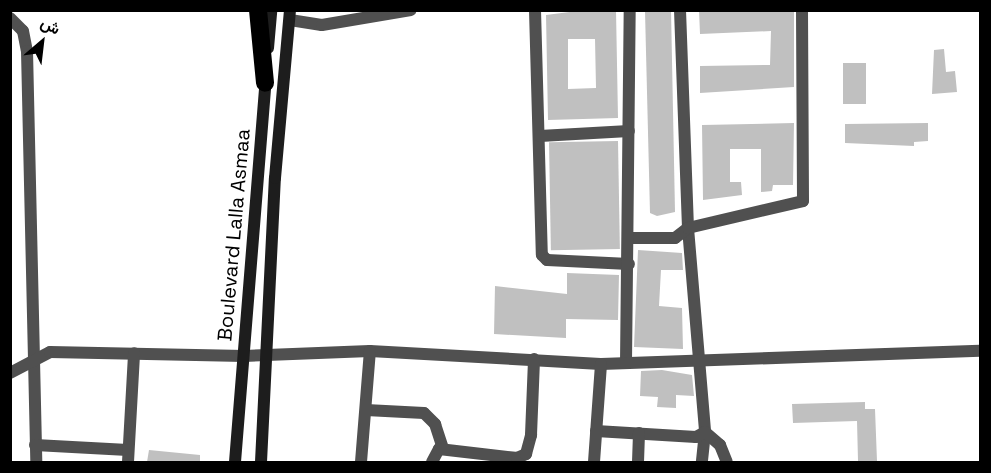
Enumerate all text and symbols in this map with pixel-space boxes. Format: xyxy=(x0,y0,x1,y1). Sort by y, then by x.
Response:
north arrow xyxy=(12,12,72,72)
text: ش xyxy=(37,12,64,39)
street label: Boulevard Lalla Asmaa xyxy=(213,128,255,342)

